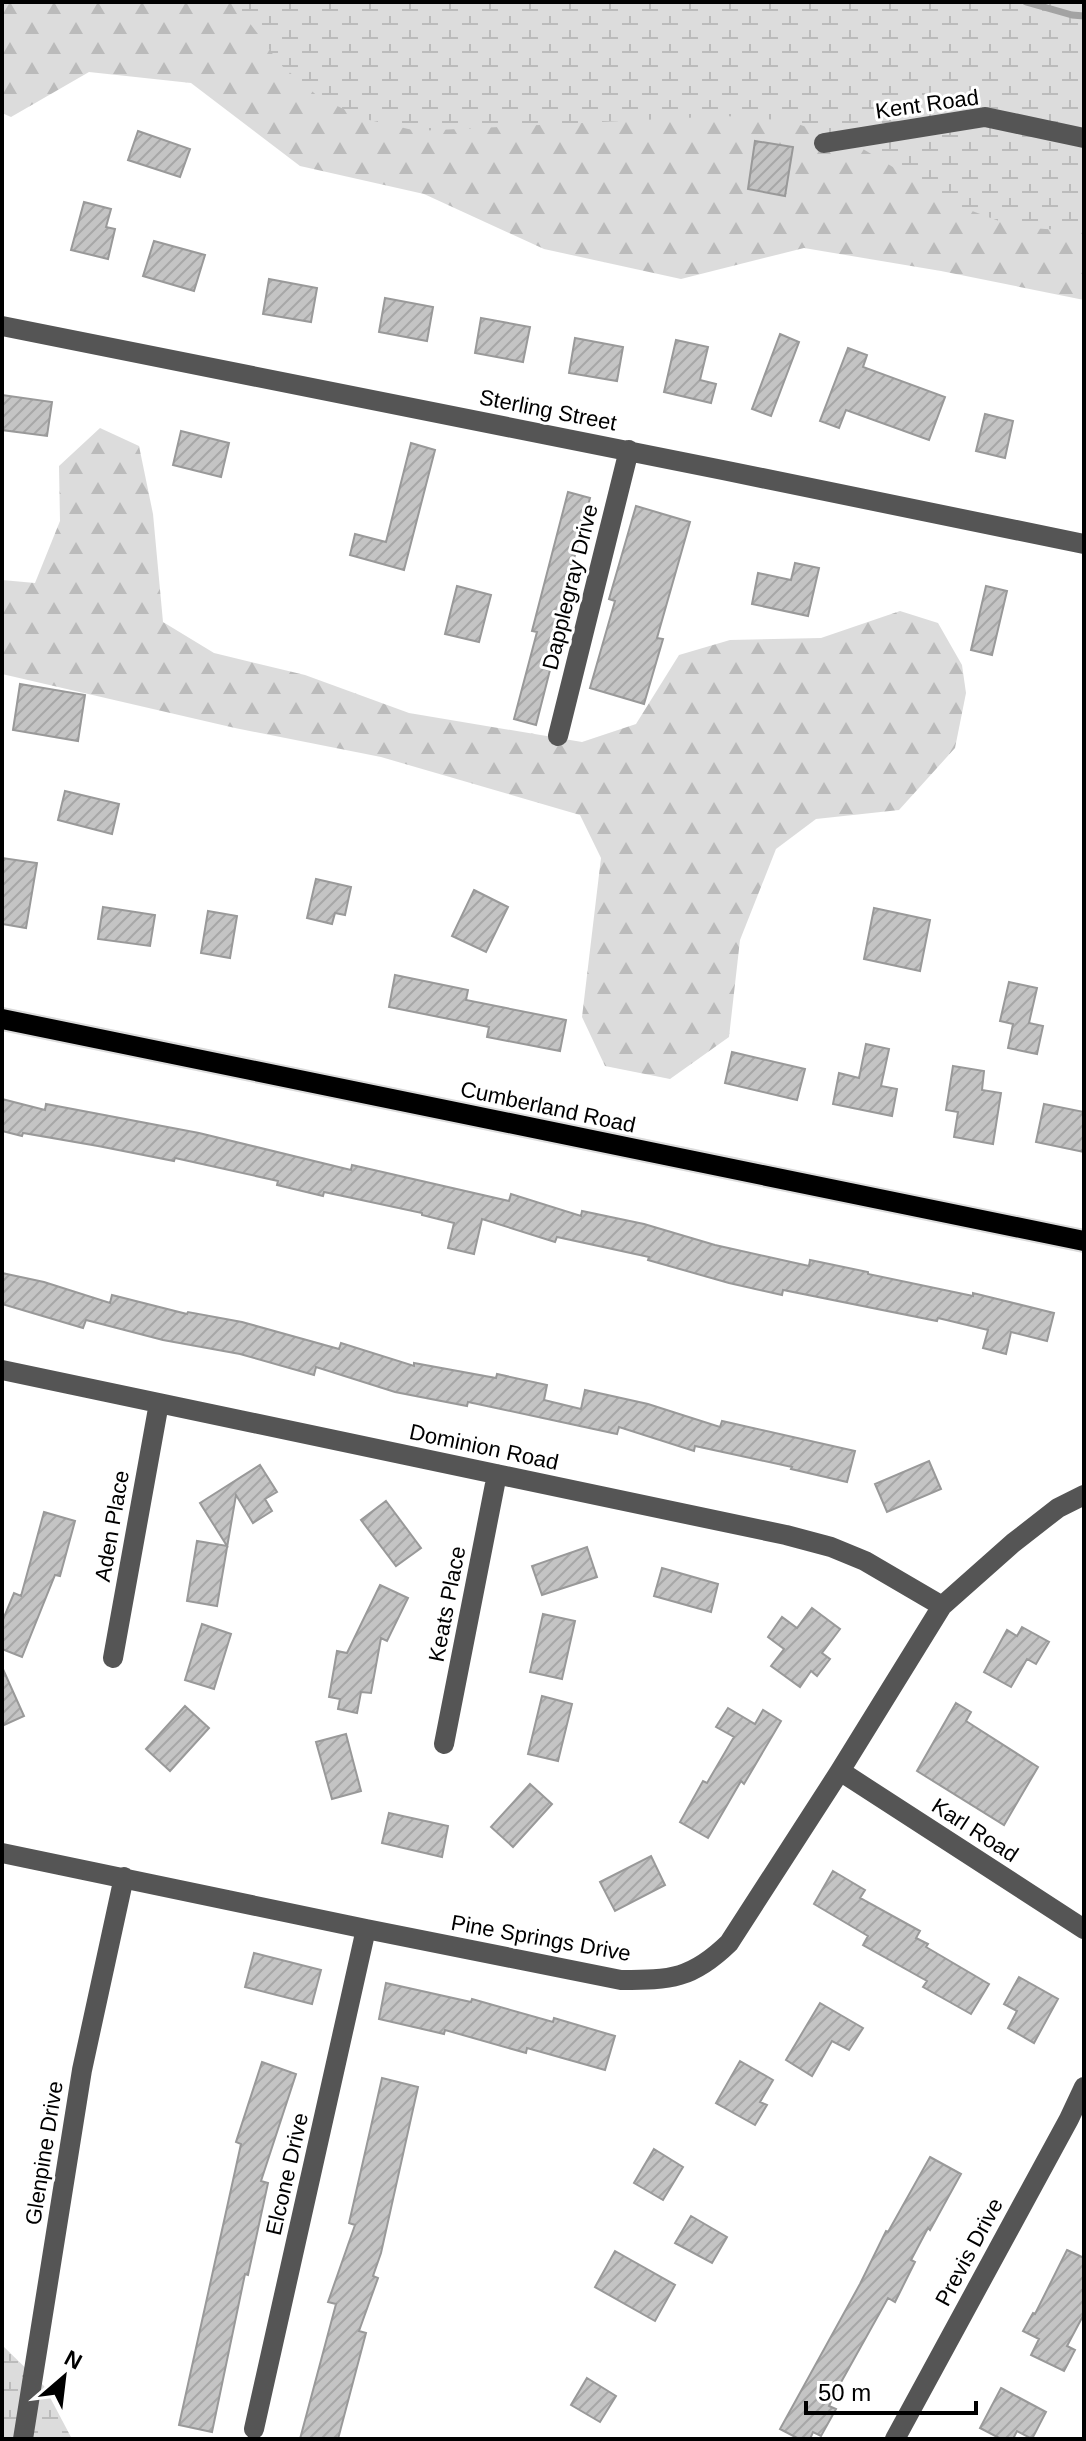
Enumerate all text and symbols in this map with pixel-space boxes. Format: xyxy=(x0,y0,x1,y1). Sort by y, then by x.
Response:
street label: Kent Road xyxy=(874,84,980,124)
street label: Sterling Street xyxy=(477,384,619,436)
street label: Dapplegray Drive xyxy=(537,502,603,672)
street label: Cumberland Road xyxy=(458,1076,638,1138)
street label: Dominion Road xyxy=(407,1419,561,1475)
street label: Aden Place xyxy=(90,1468,134,1584)
street label: Keats Place xyxy=(424,1544,470,1664)
street label: Karl Road xyxy=(927,1793,1023,1867)
street label: Pine Springs Drive xyxy=(449,1910,633,1966)
street label: Glenpine Drive xyxy=(20,2079,68,2227)
street label: Elcone Drive xyxy=(261,2110,313,2238)
street label: Previs Drive xyxy=(930,2194,1008,2310)
north arrow xyxy=(24,2337,104,2417)
text: N xyxy=(60,2345,86,2375)
scale bar xyxy=(806,2365,976,2415)
text: 50 m xyxy=(818,2379,871,2406)

